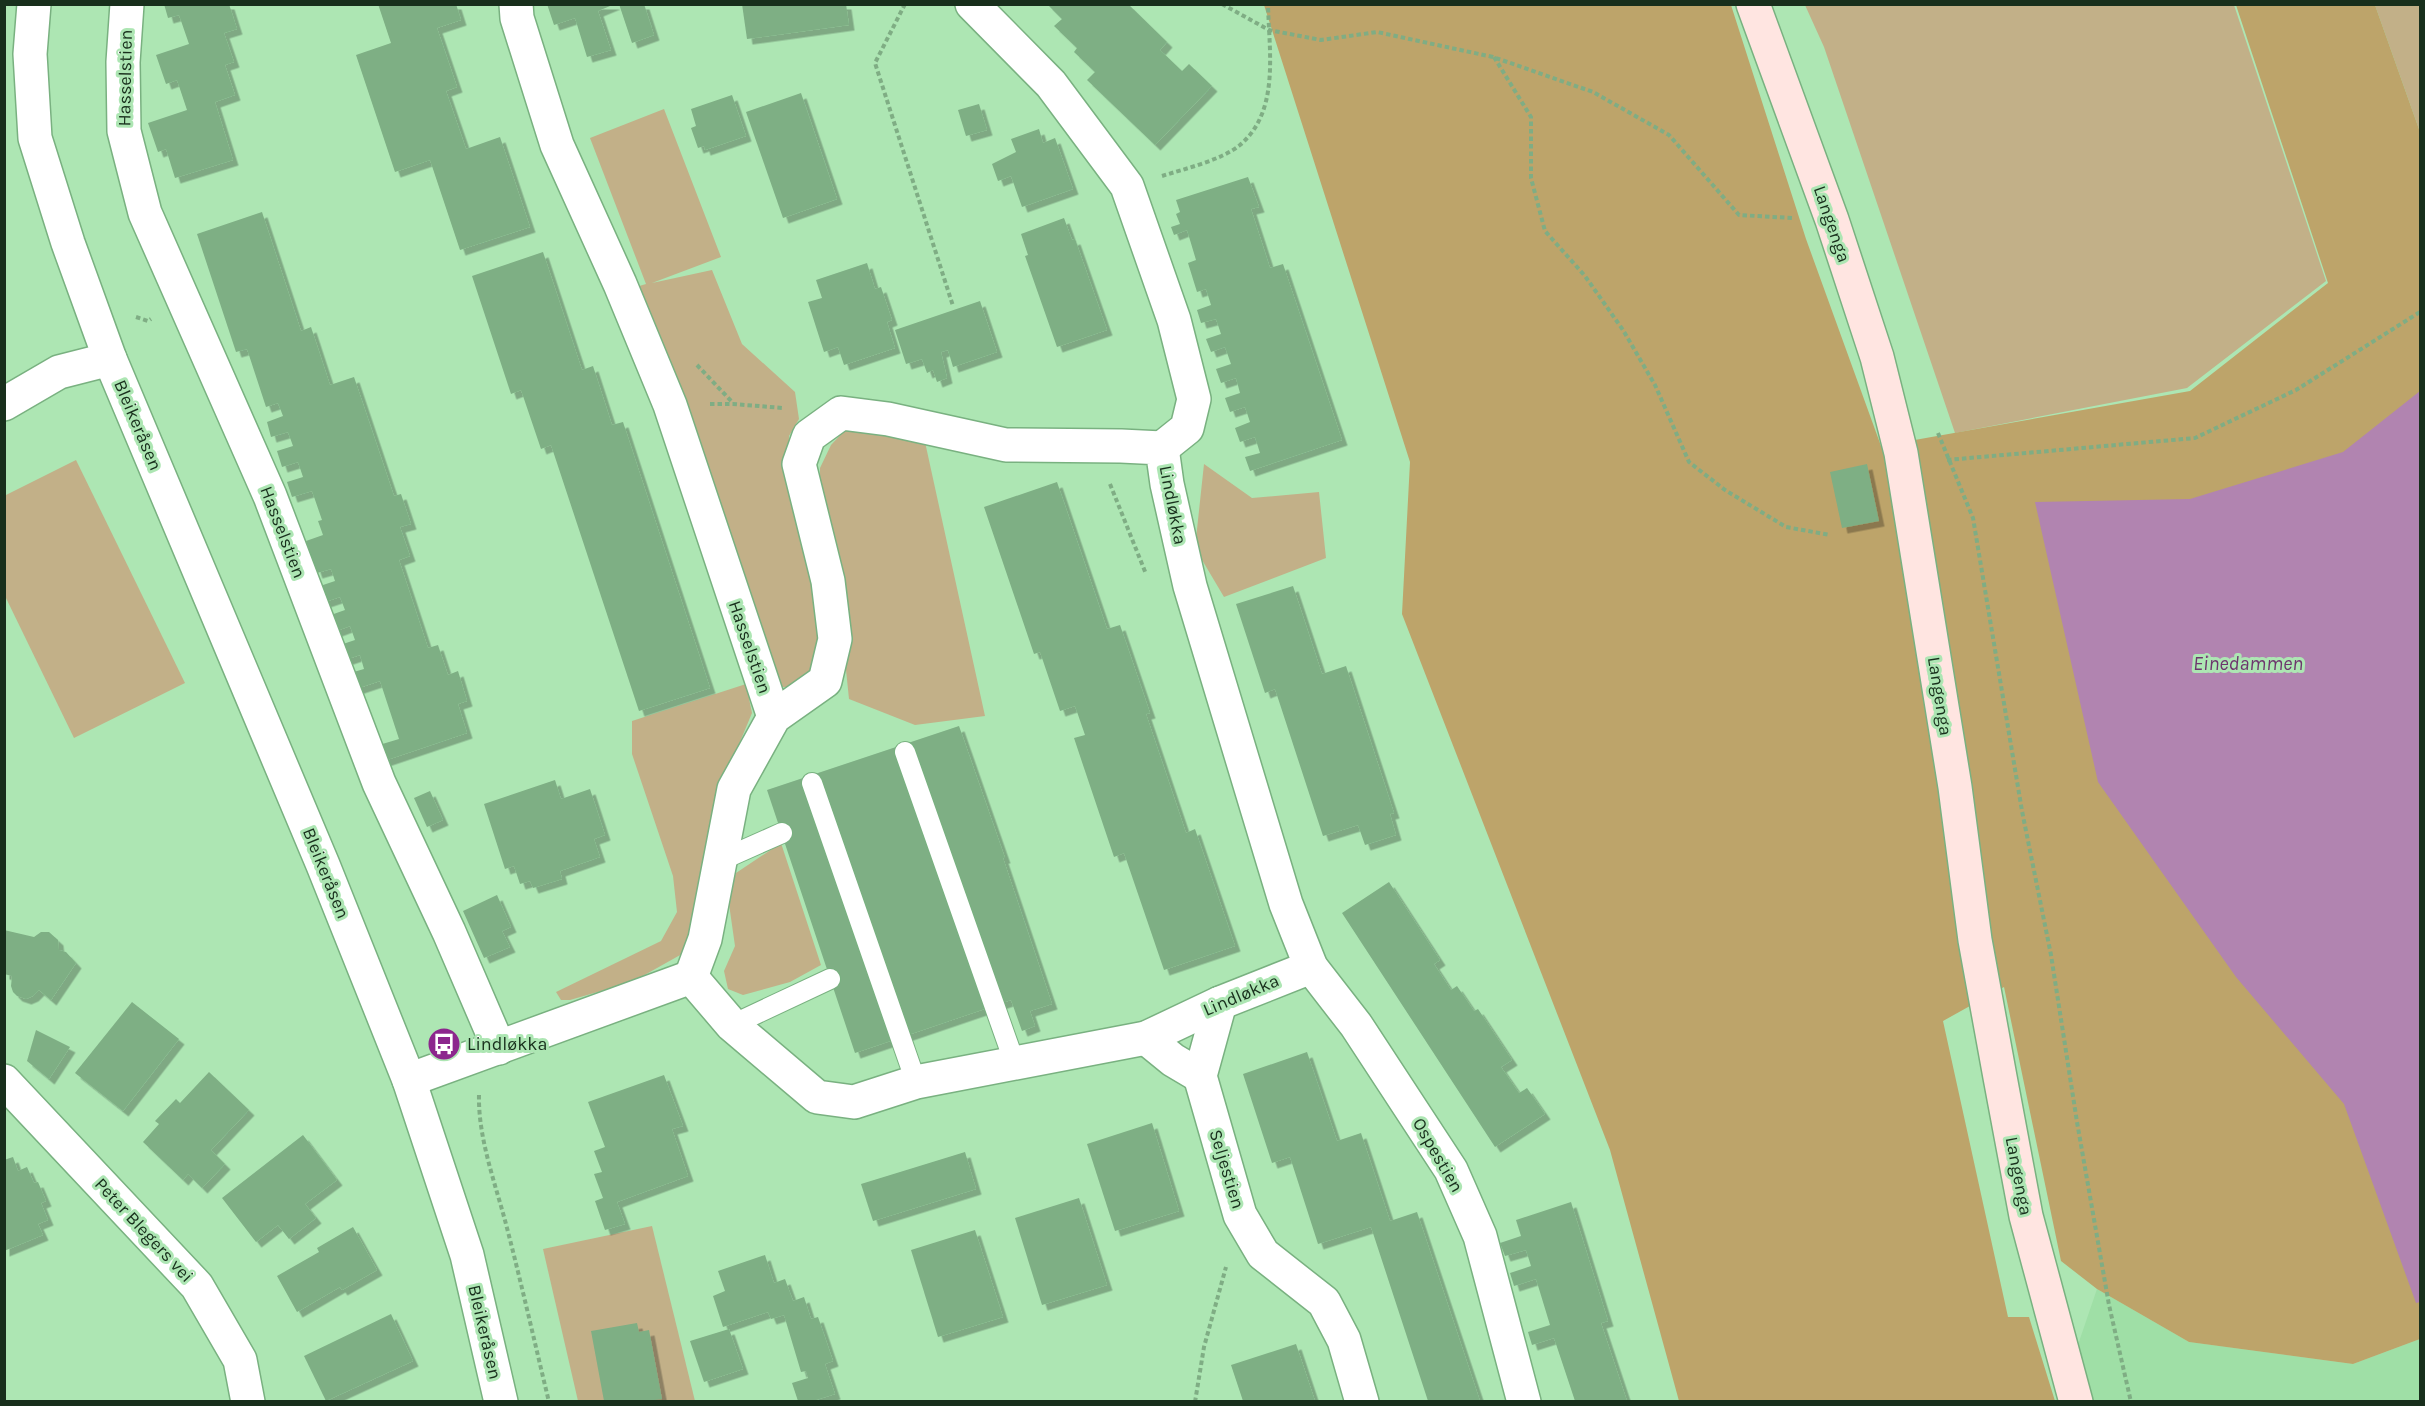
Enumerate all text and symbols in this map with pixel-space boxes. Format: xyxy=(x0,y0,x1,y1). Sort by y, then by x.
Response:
street label: Hasselstien xyxy=(113,29,137,127)
street label: Langenga xyxy=(1809,183,1855,265)
street label: Bleikeråsen xyxy=(109,376,167,474)
street label: Lindløkka xyxy=(1155,463,1191,547)
street label: Hasselstien xyxy=(255,483,311,581)
street label: Hasselstien xyxy=(724,598,776,696)
water label: Einedammen xyxy=(2193,652,2303,675)
street label: Langenga xyxy=(1923,655,1957,737)
street label: Bleikeråsen xyxy=(298,824,354,922)
street label: Lindløkka xyxy=(1200,969,1282,1021)
bus stop icon: Lindløkka xyxy=(426,1026,462,1062)
place label: Lindløkka xyxy=(467,1033,547,1055)
street label: Ospestien xyxy=(1408,1114,1468,1196)
street label: Seljestien xyxy=(1205,1127,1249,1211)
street label: Langenga xyxy=(2001,1135,2037,1217)
street label: Peter Blegers vei xyxy=(90,1173,198,1287)
street label: Bleikeråsen xyxy=(463,1283,507,1381)

